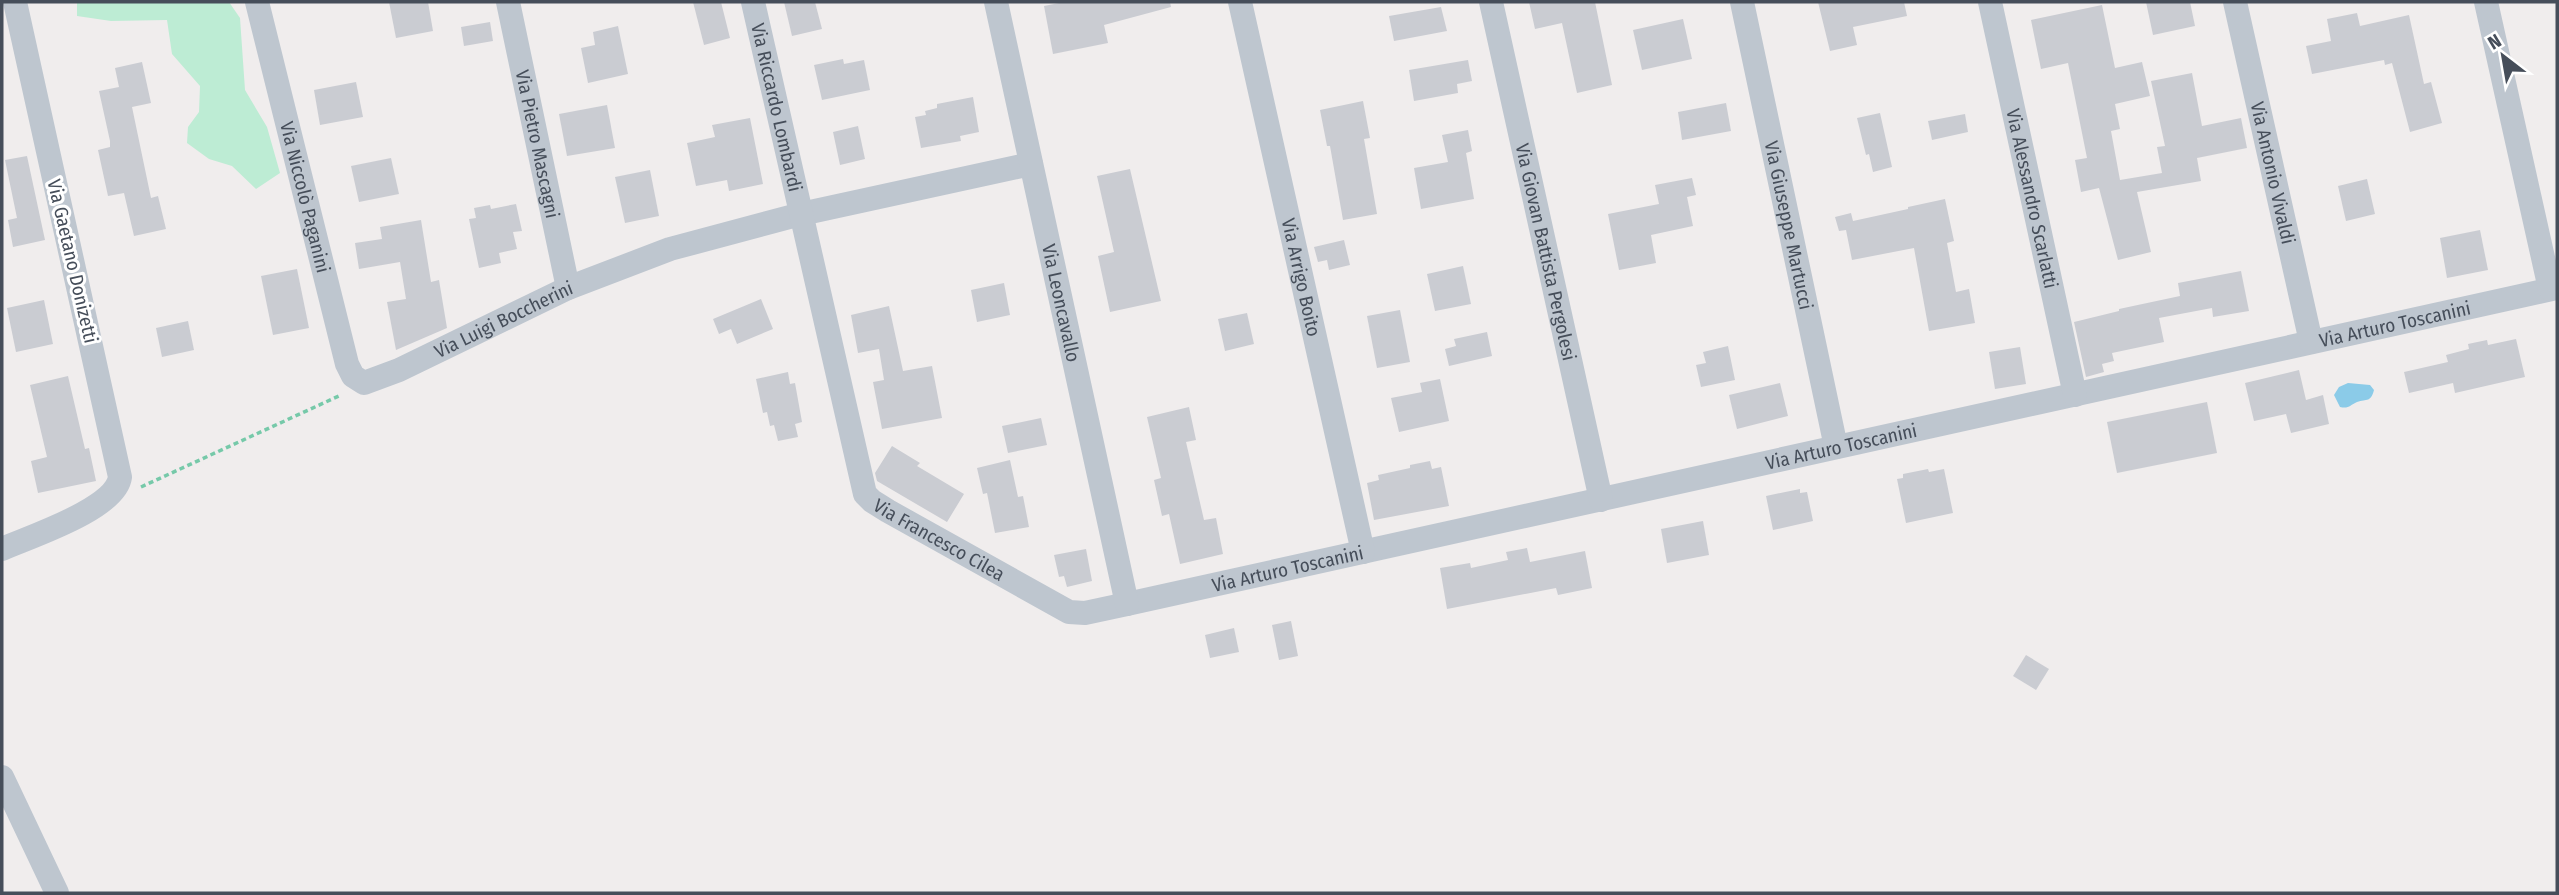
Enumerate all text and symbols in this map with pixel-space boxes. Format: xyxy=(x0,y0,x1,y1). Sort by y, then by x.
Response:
street label: Via Riccardo Lombardi xyxy=(746,21,807,194)
north arrow xyxy=(2468,21,2538,91)
text: N xyxy=(2484,29,2505,55)
street label: Via Pietro Mascagni xyxy=(511,68,564,220)
street label: Via Antonio Vivaldi xyxy=(2246,100,2300,246)
street label: Via Alessandro Scarlatti xyxy=(2001,107,2063,291)
street label: Via Niccolò Paganini xyxy=(275,119,335,275)
street label: Via Giuseppe Martucci xyxy=(1760,139,1818,312)
street label: Via Giovan Battista Pergolesi xyxy=(1511,141,1581,363)
street label: Via Gaetano Donizetti xyxy=(42,177,103,345)
street label: Via Arrigo Boito xyxy=(1277,216,1325,339)
street label: Via Leoncavallo xyxy=(1037,242,1085,364)
street label: Via Luigi Boccherini xyxy=(431,276,576,363)
street label: Via Arturo Toscanini xyxy=(2317,296,2473,352)
street label: Via Arturo Toscanini xyxy=(1763,419,1919,475)
street label: Via Francesco Cilea xyxy=(869,494,1009,586)
street label: Via Arturo Toscanini xyxy=(1210,541,1365,597)

